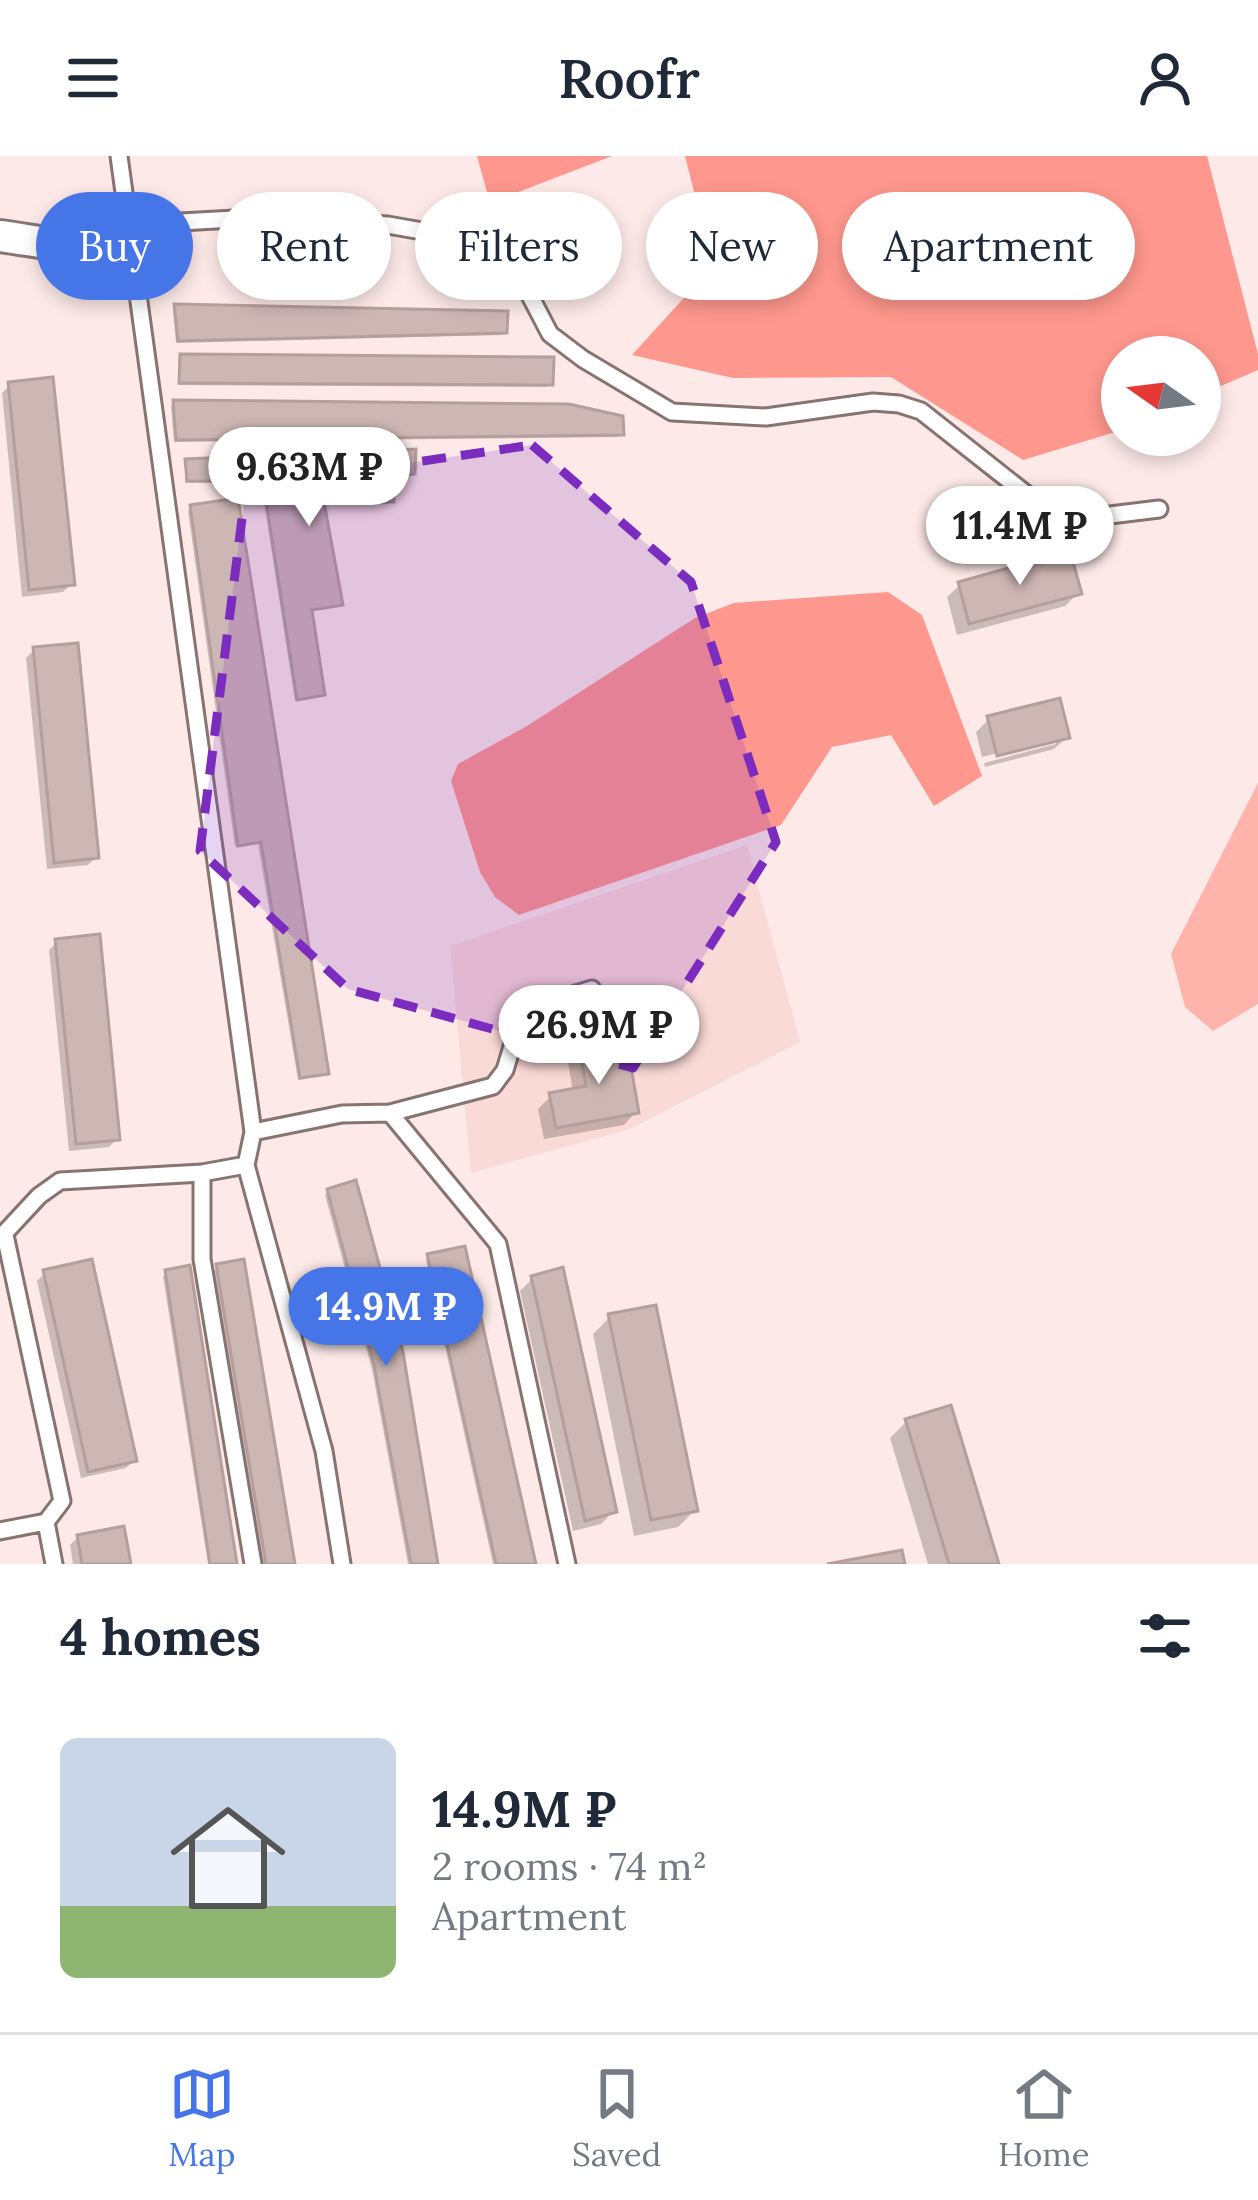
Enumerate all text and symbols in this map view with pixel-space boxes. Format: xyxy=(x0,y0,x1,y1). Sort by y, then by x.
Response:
text: Roofr xyxy=(558,44,700,113)
icon: menu xyxy=(60,45,126,111)
icon: person xyxy=(1132,45,1198,111)
chip: Buy xyxy=(36,192,193,300)
chip: Rent xyxy=(217,192,391,300)
chip: Filters xyxy=(415,192,622,300)
chip: New xyxy=(646,192,818,300)
chip: Apartment xyxy=(842,192,1135,300)
north arrow xyxy=(1101,336,1221,456)
map controls xyxy=(1101,336,1221,456)
pin: 9.63M ₽ xyxy=(198,427,420,529)
text: 9.63M ₽ xyxy=(235,441,383,491)
pin: 11.4M ₽ xyxy=(909,486,1131,588)
text: 11.4M ₽ xyxy=(953,500,1087,550)
pin: 26.9M ₽ xyxy=(488,985,710,1087)
text: 26.9M ₽ xyxy=(525,999,673,1049)
pin: 14.9M ₽ xyxy=(275,1267,497,1369)
text: 14.9M ₽ xyxy=(315,1281,457,1331)
icon: filters xyxy=(1132,1603,1198,1669)
text: 4 homes xyxy=(60,1604,261,1669)
text: 14.9M ₽ xyxy=(432,1776,616,1841)
icon: home xyxy=(156,1786,300,1930)
text: 2 rooms · 74 m² xyxy=(432,1841,707,1891)
text: Apartment xyxy=(432,1891,627,1941)
tab: Map xyxy=(168,2061,235,2175)
tab: Saved xyxy=(572,2061,661,2175)
tab: Home xyxy=(998,2061,1090,2175)

